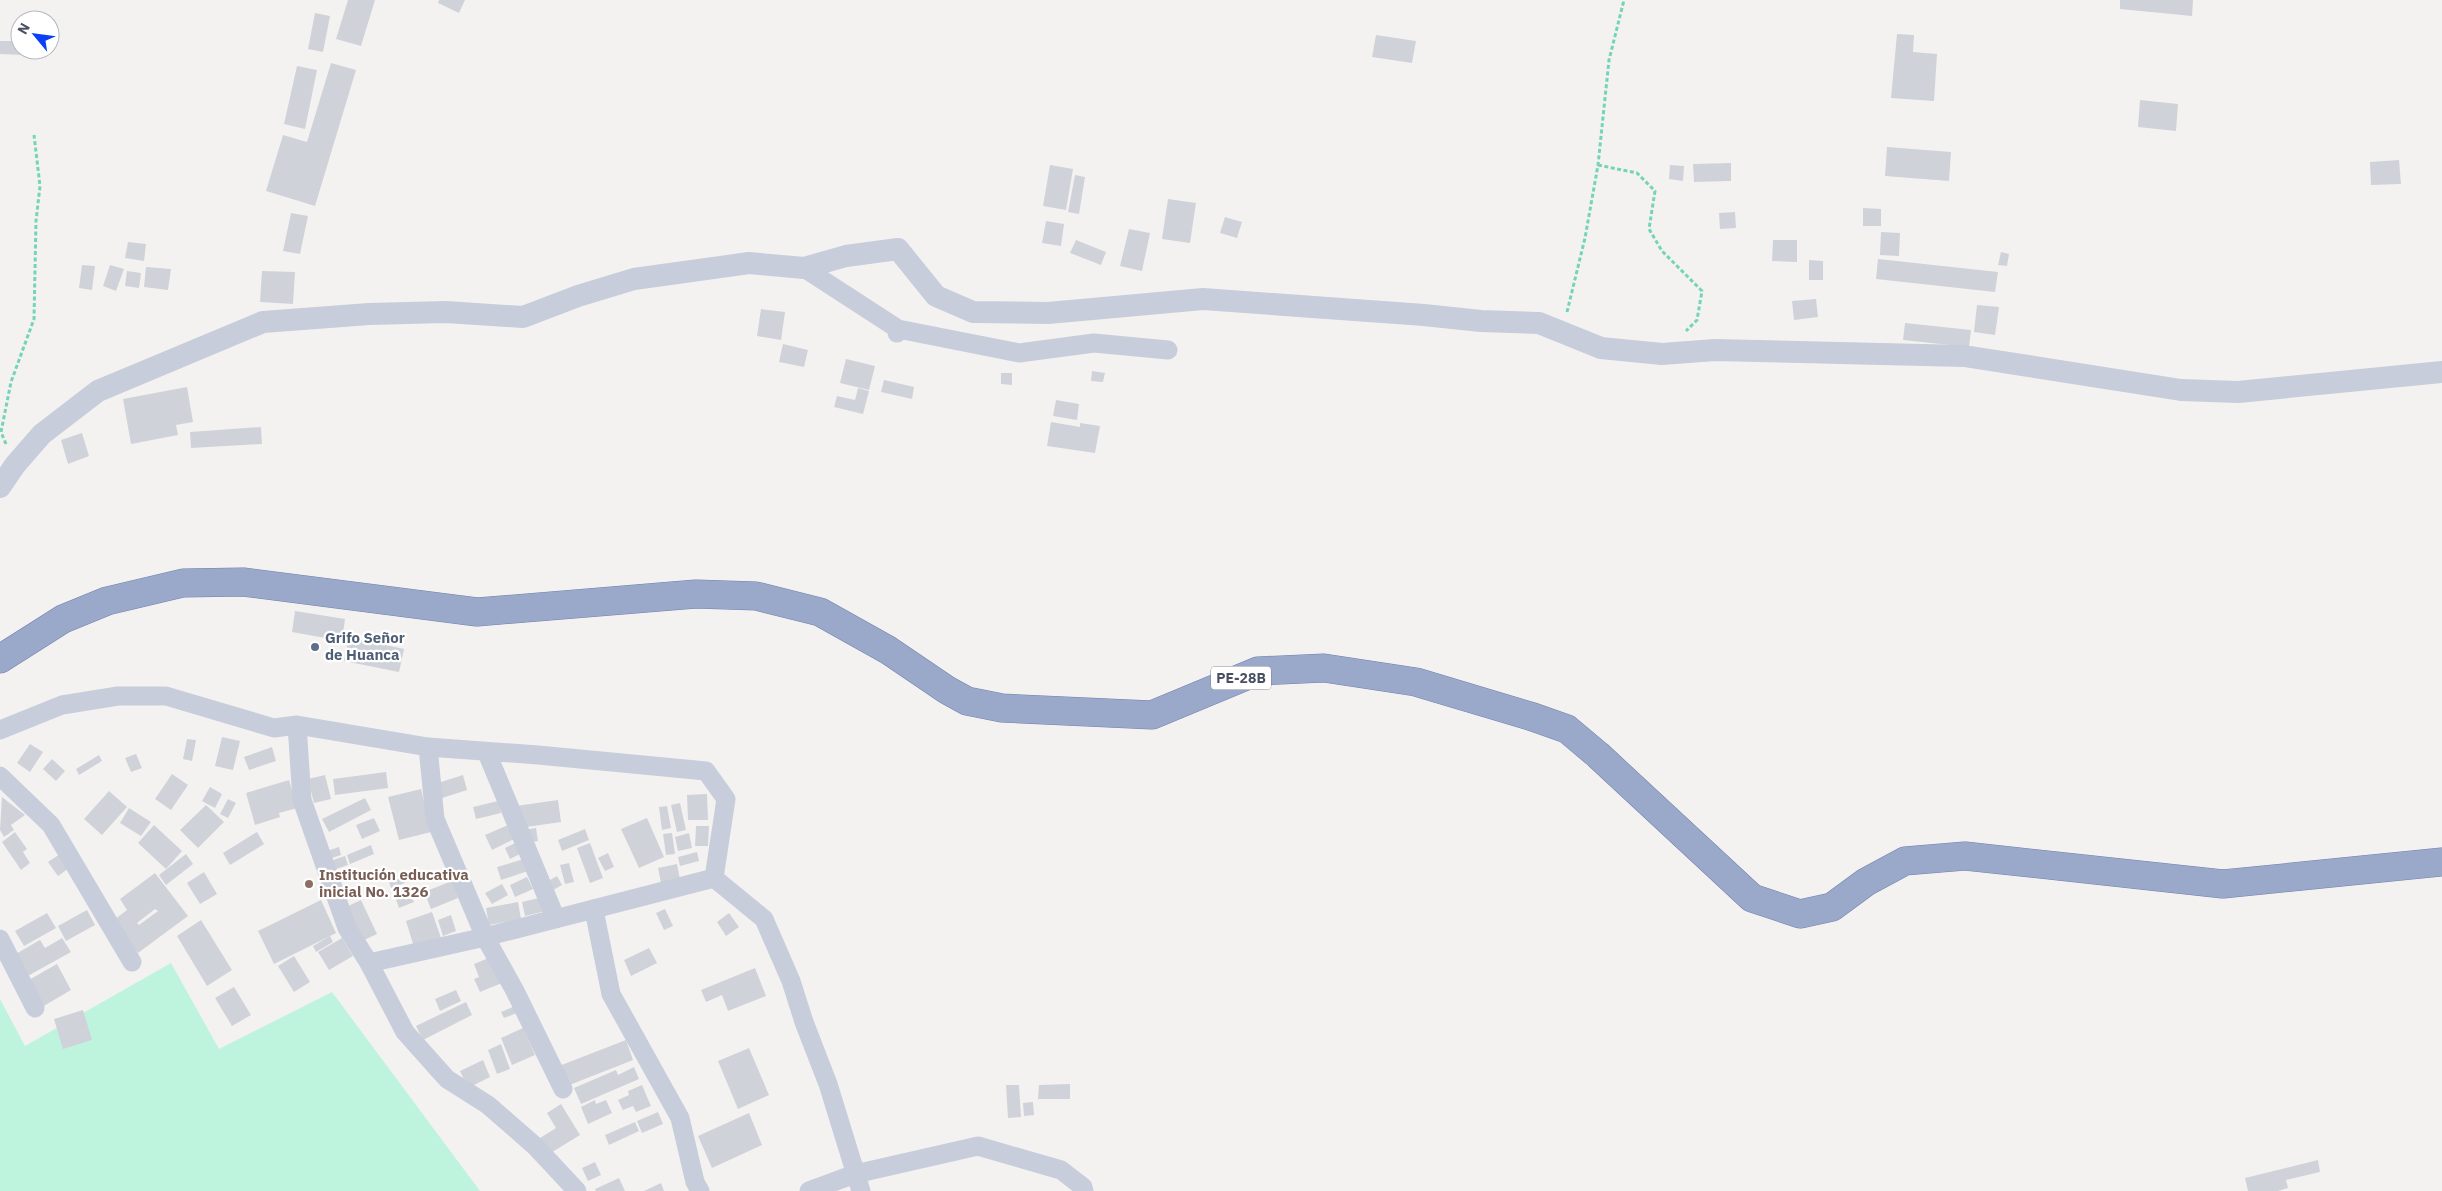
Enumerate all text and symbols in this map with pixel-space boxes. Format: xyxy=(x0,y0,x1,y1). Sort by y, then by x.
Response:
north arrow xyxy=(10,10,60,60)
text: N xyxy=(13,20,34,37)
place label: Grifo Señor de Huanca xyxy=(325,628,405,664)
marker: Grifo Señor de Huanca xyxy=(309,641,321,653)
road number: PE-28B xyxy=(1211,666,1271,690)
place label: Institución educativa inicial No. 1326 xyxy=(319,865,469,901)
marker: Institución educativa inicial No. 1326 xyxy=(303,878,315,890)

